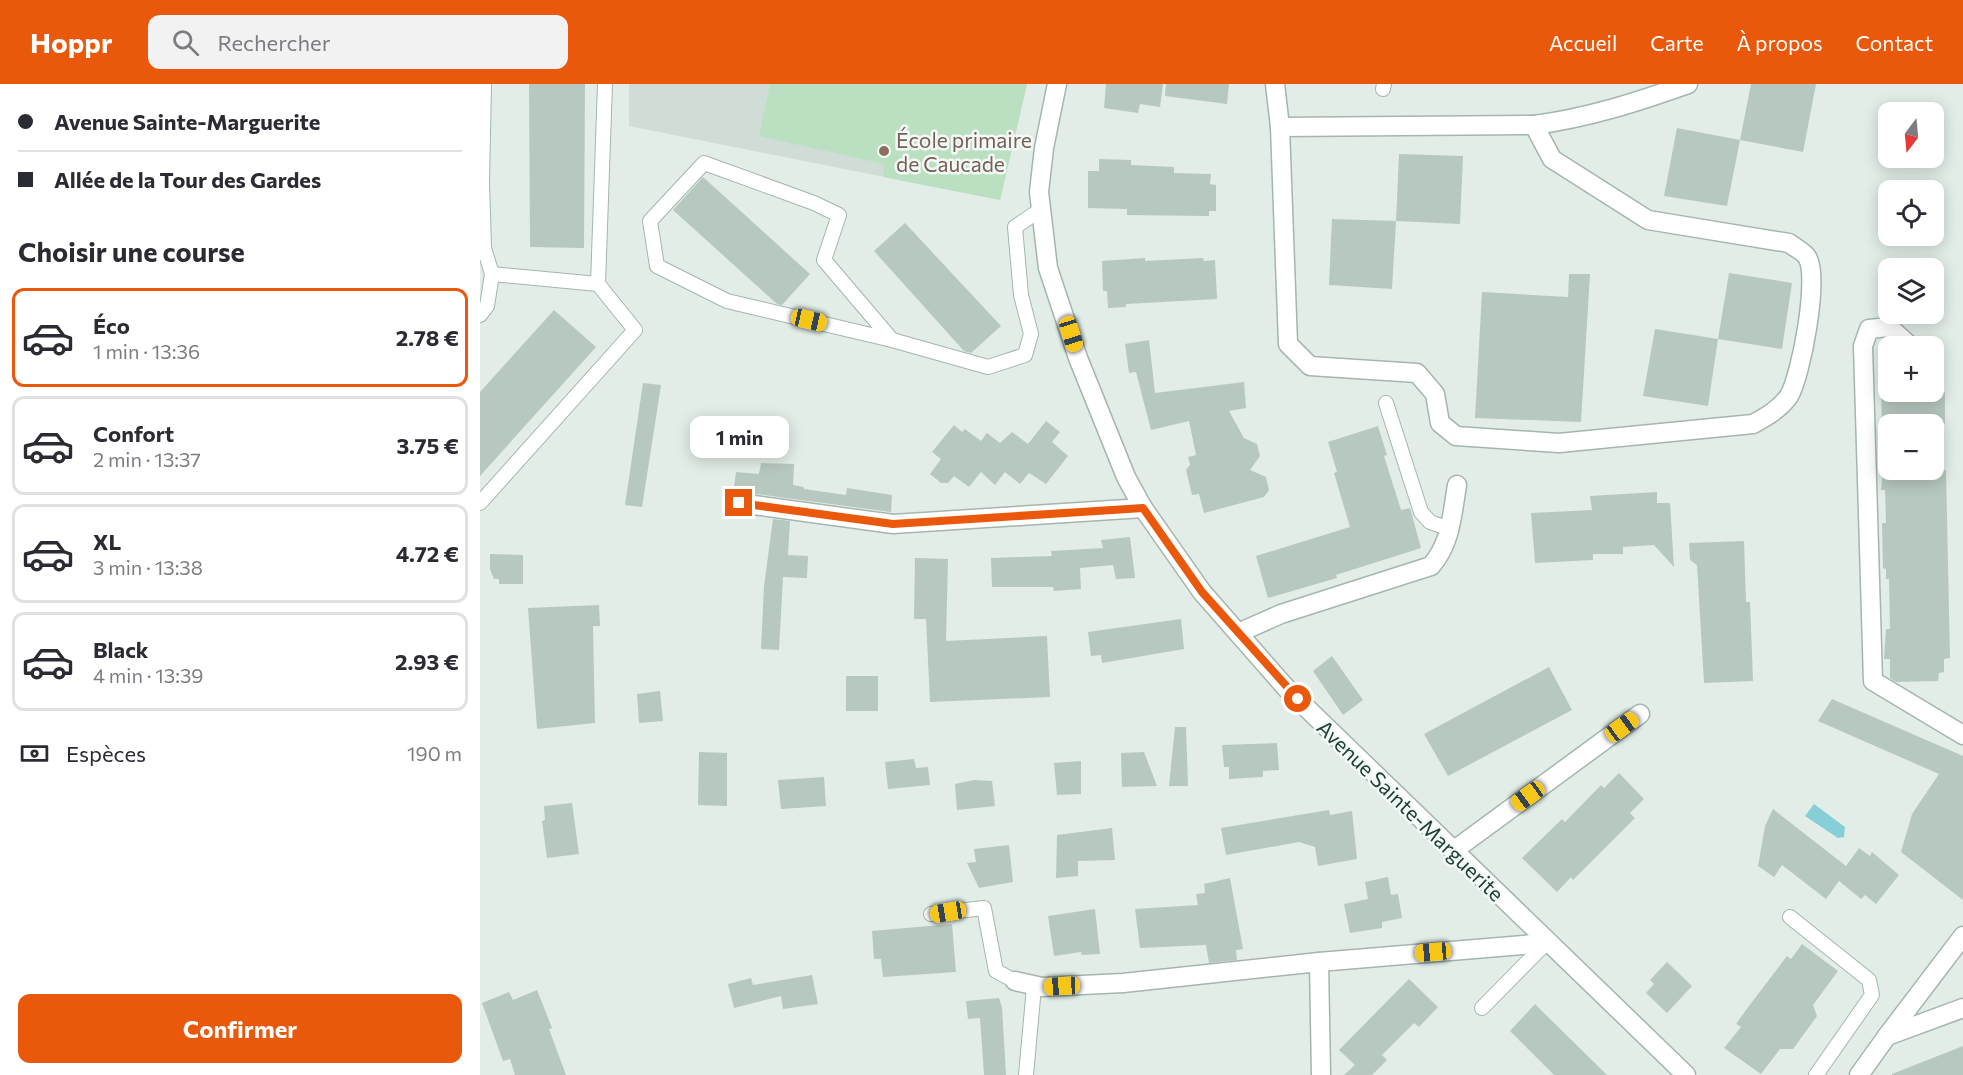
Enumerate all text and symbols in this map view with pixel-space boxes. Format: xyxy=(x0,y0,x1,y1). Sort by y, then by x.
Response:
search box xyxy=(148,15,568,69)
text: Hoppr xyxy=(30,25,112,59)
icon: search xyxy=(169,26,202,59)
text: Rechercher xyxy=(217,29,330,56)
text: Accueil xyxy=(1549,30,1617,55)
text: Carte xyxy=(1650,30,1704,55)
text: À propos xyxy=(1737,30,1822,55)
text: Contact xyxy=(1855,30,1933,55)
north arrow xyxy=(1878,102,1944,168)
map controls xyxy=(1878,102,1944,480)
text: Avenue Sainte-Marguerite xyxy=(54,108,320,135)
place label: École primaire de Caucade xyxy=(896,127,1032,176)
marker: École primaire de Caucade xyxy=(877,144,891,158)
text: Allée de la Tour des Gardes xyxy=(54,166,321,193)
button: locate xyxy=(1878,180,1944,246)
text: Choisir une course xyxy=(18,235,245,268)
button: layers xyxy=(1878,258,1944,324)
car xyxy=(789,307,829,333)
icon: car xyxy=(21,311,75,365)
text: Éco xyxy=(93,312,130,339)
car xyxy=(1057,314,1085,354)
text: 2.78 € xyxy=(396,324,459,351)
button: + xyxy=(1878,336,1944,402)
text: 1 min · 13:36 xyxy=(93,339,200,363)
button: − xyxy=(1878,414,1944,480)
callout: 1 min xyxy=(690,416,788,458)
icon: car xyxy=(21,419,75,473)
text: Confort xyxy=(93,420,174,447)
text: 1 min xyxy=(716,425,763,449)
text: 3.75 € xyxy=(396,432,459,459)
text: 2 min · 13:37 xyxy=(93,447,201,471)
route end xyxy=(725,489,752,516)
icon: car xyxy=(21,527,75,581)
text: XL xyxy=(93,528,121,555)
text: 4.72 € xyxy=(396,540,459,567)
text: 3 min · 13:38 xyxy=(93,555,203,579)
icon: car xyxy=(21,635,75,689)
text: Black xyxy=(93,636,148,663)
text: 2.93 € xyxy=(395,648,459,675)
text: 4 min · 13:39 xyxy=(93,663,204,687)
route start xyxy=(1284,685,1311,712)
car xyxy=(1602,709,1642,745)
street label: Avenue Sainte-Marguerite xyxy=(1312,714,1510,906)
icon: cash xyxy=(18,737,51,770)
text: Espèces xyxy=(66,740,146,767)
text: 190 m xyxy=(407,741,462,765)
car xyxy=(1508,778,1548,814)
car xyxy=(929,900,967,924)
car xyxy=(1414,941,1452,963)
car xyxy=(1044,976,1080,996)
button: Confirmer xyxy=(18,994,462,1063)

